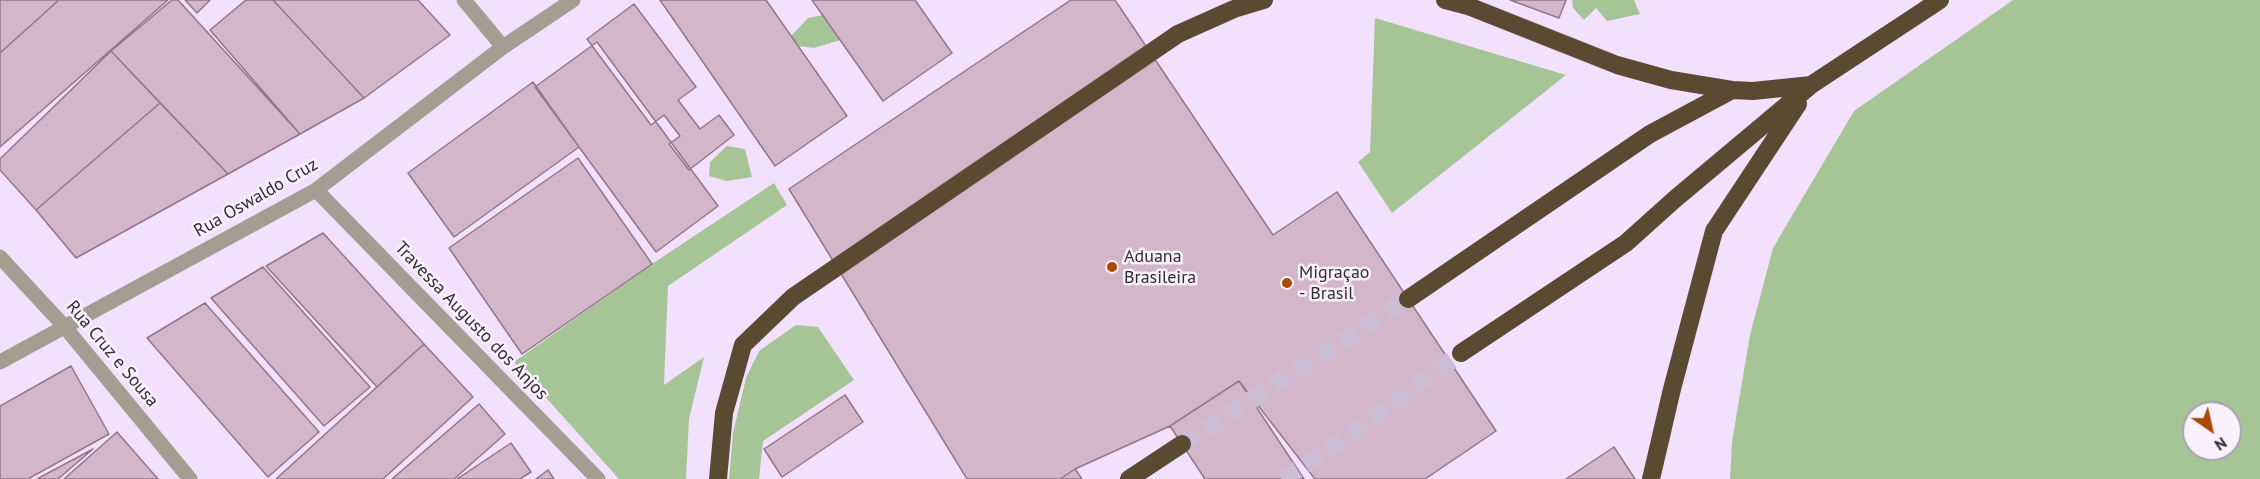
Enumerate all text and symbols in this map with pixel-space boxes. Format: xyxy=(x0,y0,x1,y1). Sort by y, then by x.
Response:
street label: Rua Oswaldo Cruz xyxy=(190,154,322,242)
street label: Travessa Augusto dos Anjos xyxy=(390,237,552,405)
place label: Aduana Brasileira xyxy=(1124,246,1196,288)
marker: Aduana Brasileira xyxy=(1105,260,1119,274)
place label: Migraçao - Brasil xyxy=(1299,262,1369,304)
marker: Migraçao - Brasil xyxy=(1280,276,1294,290)
street label: Rua Cruz e Sousa xyxy=(61,297,163,411)
north arrow xyxy=(2182,401,2242,461)
text: N xyxy=(2211,433,2231,455)

